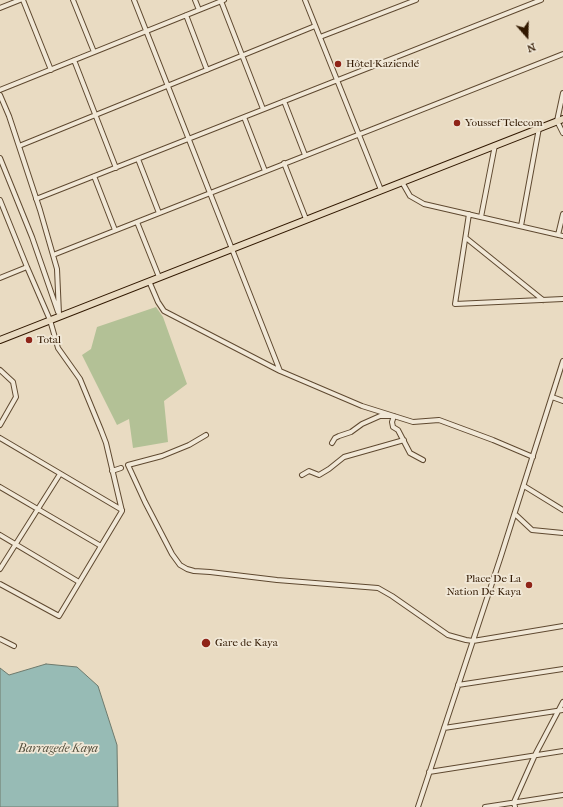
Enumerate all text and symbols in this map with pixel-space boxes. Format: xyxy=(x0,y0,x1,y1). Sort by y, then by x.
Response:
north arrow xyxy=(507,16,547,56)
text: N xyxy=(525,40,537,55)
place label: Hôtel Kaziendé xyxy=(346,57,419,71)
marker: Hôtel Kaziendé xyxy=(333,59,343,69)
place label: Youssef Telecom xyxy=(465,116,543,130)
marker: Youssef Telecom xyxy=(452,118,462,128)
place label: Total xyxy=(37,333,61,347)
marker: Total xyxy=(24,335,34,345)
place label: Place De La Nation De Kaya xyxy=(446,572,521,598)
marker: Place De La Nation De Kaya xyxy=(524,580,534,590)
place label: Gare de Kaya xyxy=(215,636,278,650)
marker: Gare de Kaya xyxy=(200,637,212,649)
water label: Barragede Kaya xyxy=(18,742,98,756)

